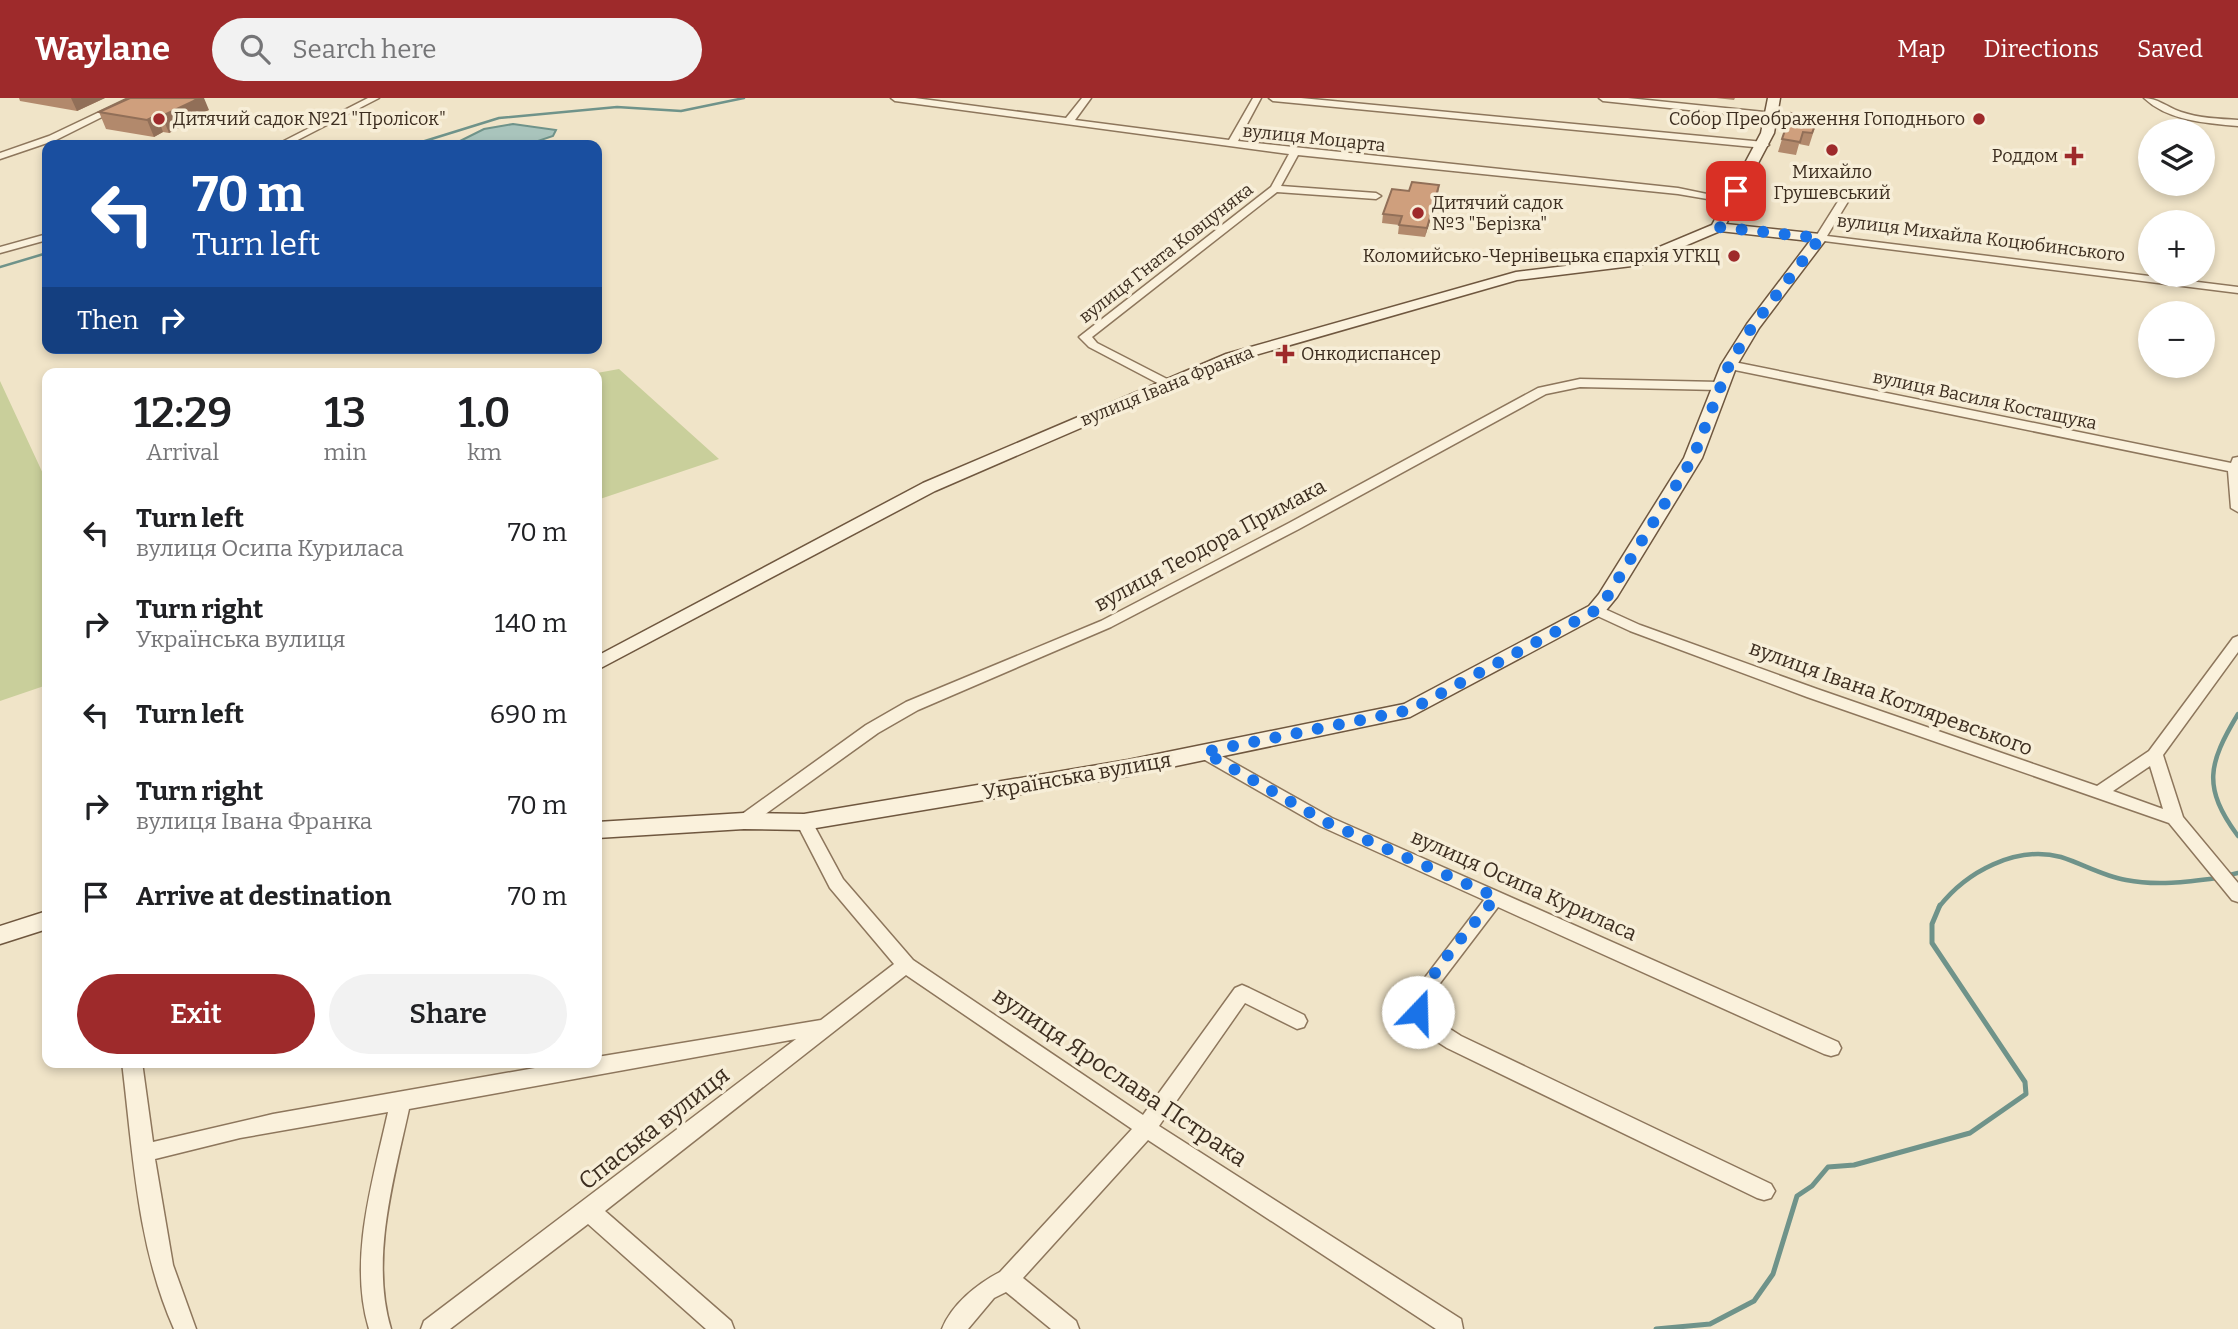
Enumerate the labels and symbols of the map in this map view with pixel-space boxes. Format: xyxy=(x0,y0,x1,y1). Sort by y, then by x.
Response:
place label: Дитячий садок №21 "Пролісок" xyxy=(173,108,446,130)
place label: Собор Преображення Гоподнього xyxy=(1669,108,1965,130)
marker: Дитячий садок №21 "Пролісок" xyxy=(151,111,167,127)
marker: Собор Преображення Гоподнього xyxy=(1971,111,1987,127)
street label: вулиця Моцарта xyxy=(1241,120,1387,156)
marker: Михайло Грушевський xyxy=(1824,142,1840,158)
place label: Роддом xyxy=(1992,145,2058,167)
marker: Роддом xyxy=(2064,146,2084,166)
pin xyxy=(1706,161,1766,221)
place label: Михайло Грушевський xyxy=(1773,161,1891,204)
street label: вулиця Гната Ковцуняка xyxy=(1075,178,1258,328)
place label: Дитячий садок №3 "Берізка" xyxy=(1432,192,1564,235)
marker: Дитячий садок №3 "Берізка" xyxy=(1410,205,1426,221)
street label: вулиця Михайла Коцюбинського xyxy=(1836,209,2126,267)
place label: Коломийсько-Чернівецька єпархія УГКЦ xyxy=(1363,245,1720,267)
marker: Коломийсько-Чернівецька єпархія УГКЦ xyxy=(1726,248,1742,264)
street label: вулиця Івана Франка xyxy=(1077,341,1257,431)
place label: Онкодиспансер xyxy=(1301,343,1441,365)
marker: Онкодиспансер xyxy=(1275,344,1295,364)
street label: вулиця Василя Костащука xyxy=(1871,366,2099,435)
street label: вулиця Теодора Примака xyxy=(1090,473,1331,617)
street label: вулиця Івана Котляревського xyxy=(1746,635,2036,761)
street label: Українська вулиця xyxy=(981,747,1173,805)
street label: вулиця Осипа Куриласа xyxy=(1407,823,1641,947)
position arrow xyxy=(1381,975,1455,1049)
street label: вулиця Ярослава Пстрака xyxy=(988,981,1252,1173)
street label: Спаська вулиця xyxy=(573,1061,735,1195)

